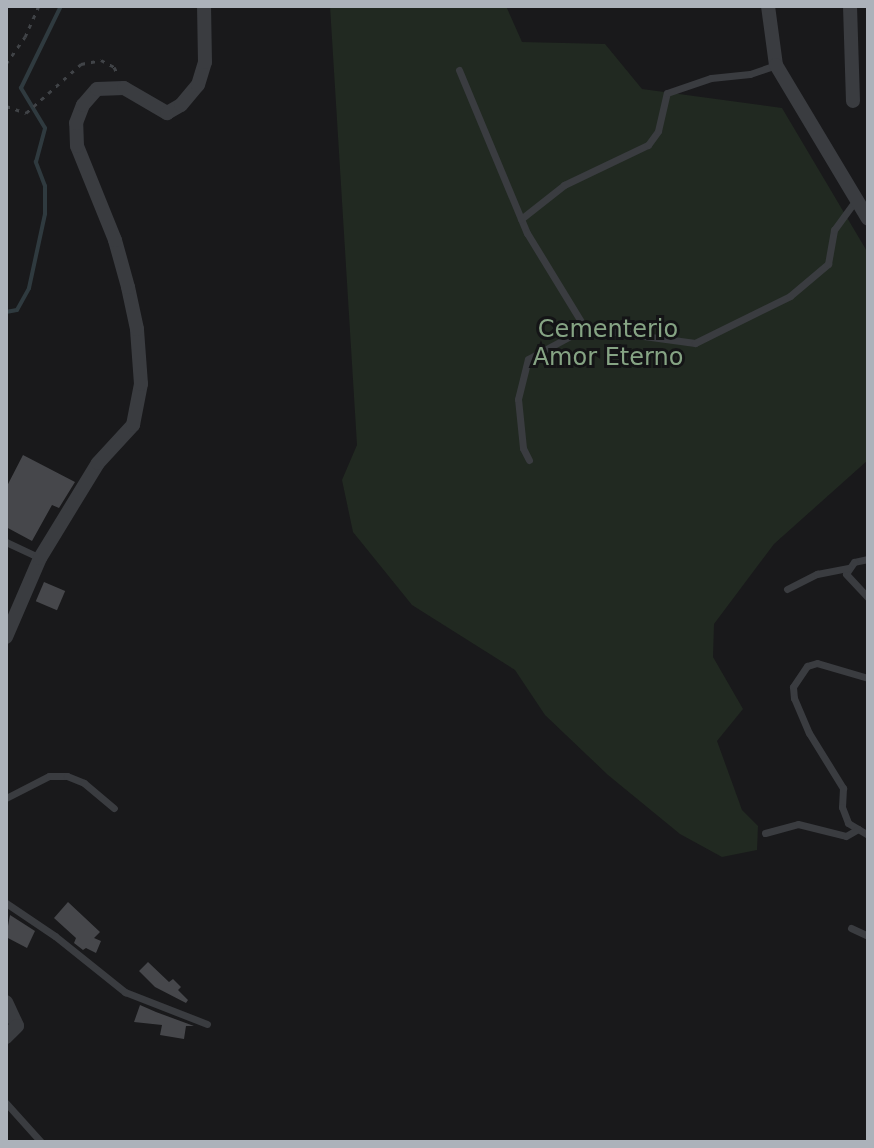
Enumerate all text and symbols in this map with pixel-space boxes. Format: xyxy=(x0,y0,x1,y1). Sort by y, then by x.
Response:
park label: Cementerio Amor Eterno xyxy=(533,316,683,372)

